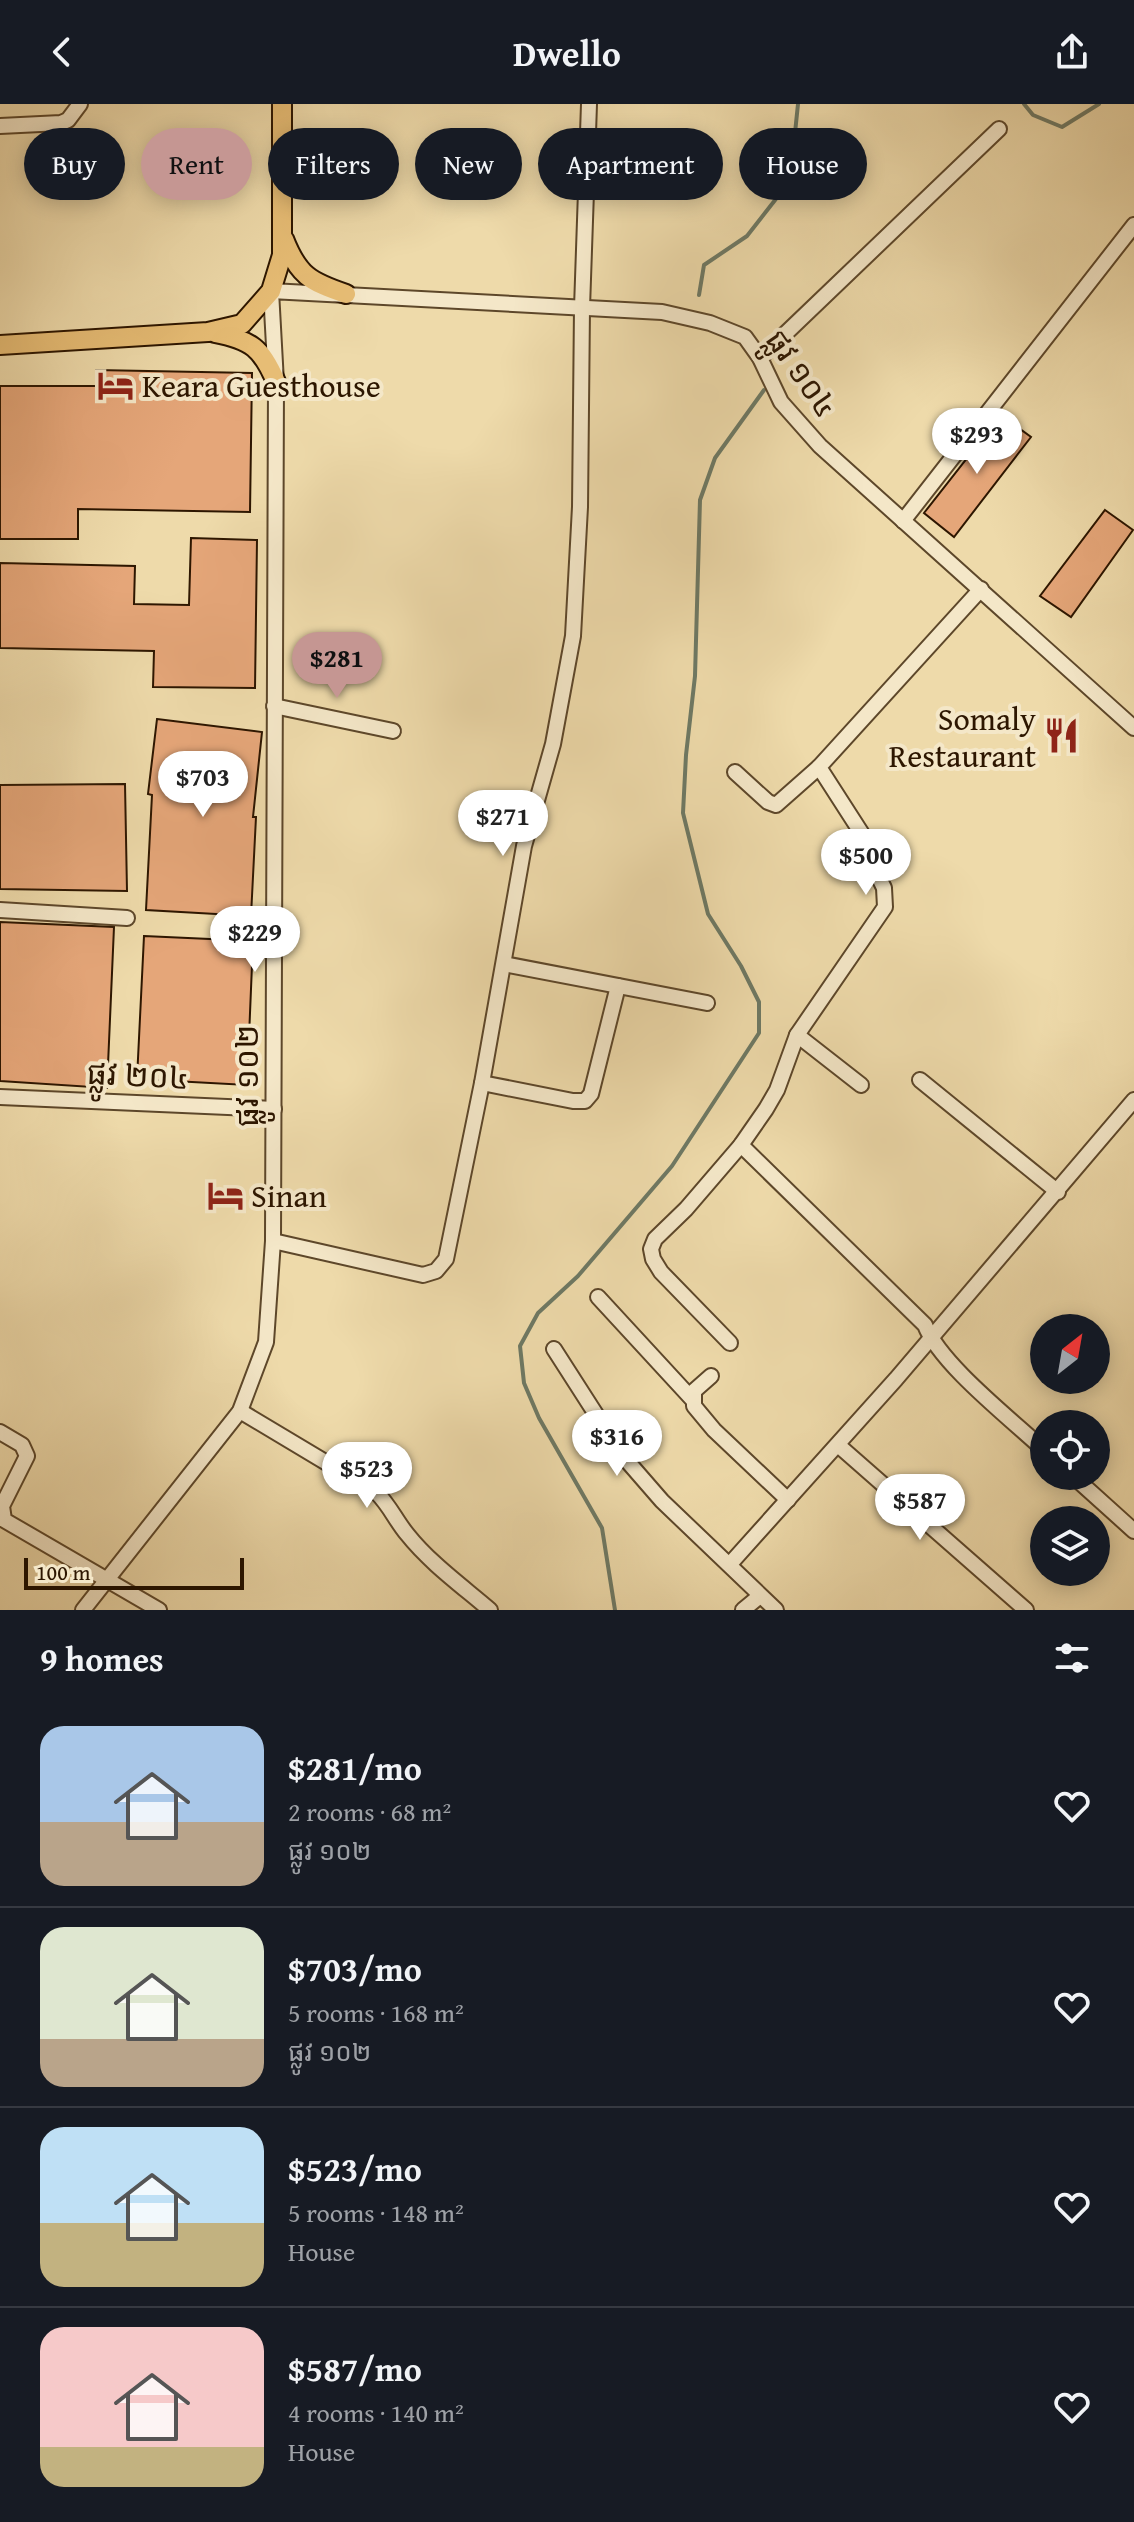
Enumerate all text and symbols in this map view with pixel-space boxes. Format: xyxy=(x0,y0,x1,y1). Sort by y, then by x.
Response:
text: Dwello xyxy=(513,26,621,79)
icon: back xyxy=(40,30,84,74)
icon: share xyxy=(1050,30,1094,74)
chip: Buy xyxy=(24,128,125,200)
chip: Rent xyxy=(141,128,252,200)
chip: Filters xyxy=(268,128,399,200)
chip: New xyxy=(415,128,522,200)
chip: Apartment xyxy=(538,128,723,200)
chip: House xyxy=(739,128,867,200)
street label: ផ្លូវ ១០៤ xyxy=(750,319,850,430)
place label: Keara Guesthouse xyxy=(142,362,381,409)
hotel icon: Keara Guesthouse xyxy=(97,366,135,404)
pin: $293 xyxy=(930,408,1024,476)
text: $293 xyxy=(950,414,1004,453)
pin: $281 xyxy=(290,632,384,700)
text: $281 xyxy=(310,638,364,677)
place label: Somaly Restaurant xyxy=(889,695,1036,779)
restaurant icon: Somaly Restaurant xyxy=(1043,717,1081,755)
pin: $703 xyxy=(156,751,250,819)
text: $703 xyxy=(176,757,230,796)
pin: $271 xyxy=(456,790,550,858)
text: $271 xyxy=(476,796,530,835)
pin: $500 xyxy=(819,829,913,897)
text: $500 xyxy=(839,835,893,874)
pin: $229 xyxy=(208,906,302,974)
text: $229 xyxy=(228,912,282,951)
street label: ផ្លូវ ១០២ xyxy=(223,1025,275,1127)
street label: ផ្លូវ ២០៤ xyxy=(85,1049,190,1107)
place label: Sinan xyxy=(251,1172,327,1219)
hotel icon: Sinan xyxy=(206,1176,244,1214)
north arrow xyxy=(1030,1314,1110,1394)
map controls xyxy=(1030,1314,1110,1586)
pin: $316 xyxy=(570,1410,664,1478)
button: locate xyxy=(1030,1410,1110,1490)
text: $316 xyxy=(590,1416,644,1455)
pin: $523 xyxy=(320,1442,414,1510)
text: $523 xyxy=(340,1448,394,1487)
pin: $587 xyxy=(873,1474,967,1542)
text: $587 xyxy=(893,1480,947,1519)
button: layers xyxy=(1030,1506,1110,1586)
scale bar xyxy=(24,1554,244,1590)
text: 100 m xyxy=(36,1556,91,1588)
text: 9 homes xyxy=(40,1634,164,1683)
icon: filters xyxy=(1050,1636,1094,1680)
text: $281/mo xyxy=(288,1743,422,1792)
icon: home xyxy=(104,1758,200,1854)
icon: heart xyxy=(1050,1784,1094,1828)
text: 2 rooms · 68 m² xyxy=(288,1792,451,1831)
text: ផ្លូវ ១០២ xyxy=(288,1831,371,1870)
text: $703/mo xyxy=(288,1944,422,1993)
icon: home xyxy=(104,1959,200,2055)
icon: heart xyxy=(1050,1985,1094,2029)
text: 5 rooms · 168 m² xyxy=(288,1993,464,2032)
text: ផ្លូវ ១០២ xyxy=(288,2032,371,2071)
text: $523/mo xyxy=(288,2144,422,2193)
icon: home xyxy=(104,2159,200,2255)
icon: heart xyxy=(1050,2185,1094,2229)
text: 5 rooms · 148 m² xyxy=(288,2193,464,2232)
text: House xyxy=(288,2232,355,2271)
text: $587/mo xyxy=(288,2344,422,2393)
icon: home xyxy=(104,2359,200,2455)
icon: heart xyxy=(1050,2385,1094,2429)
text: 4 rooms · 140 m² xyxy=(288,2393,464,2432)
text: House xyxy=(288,2432,355,2471)

